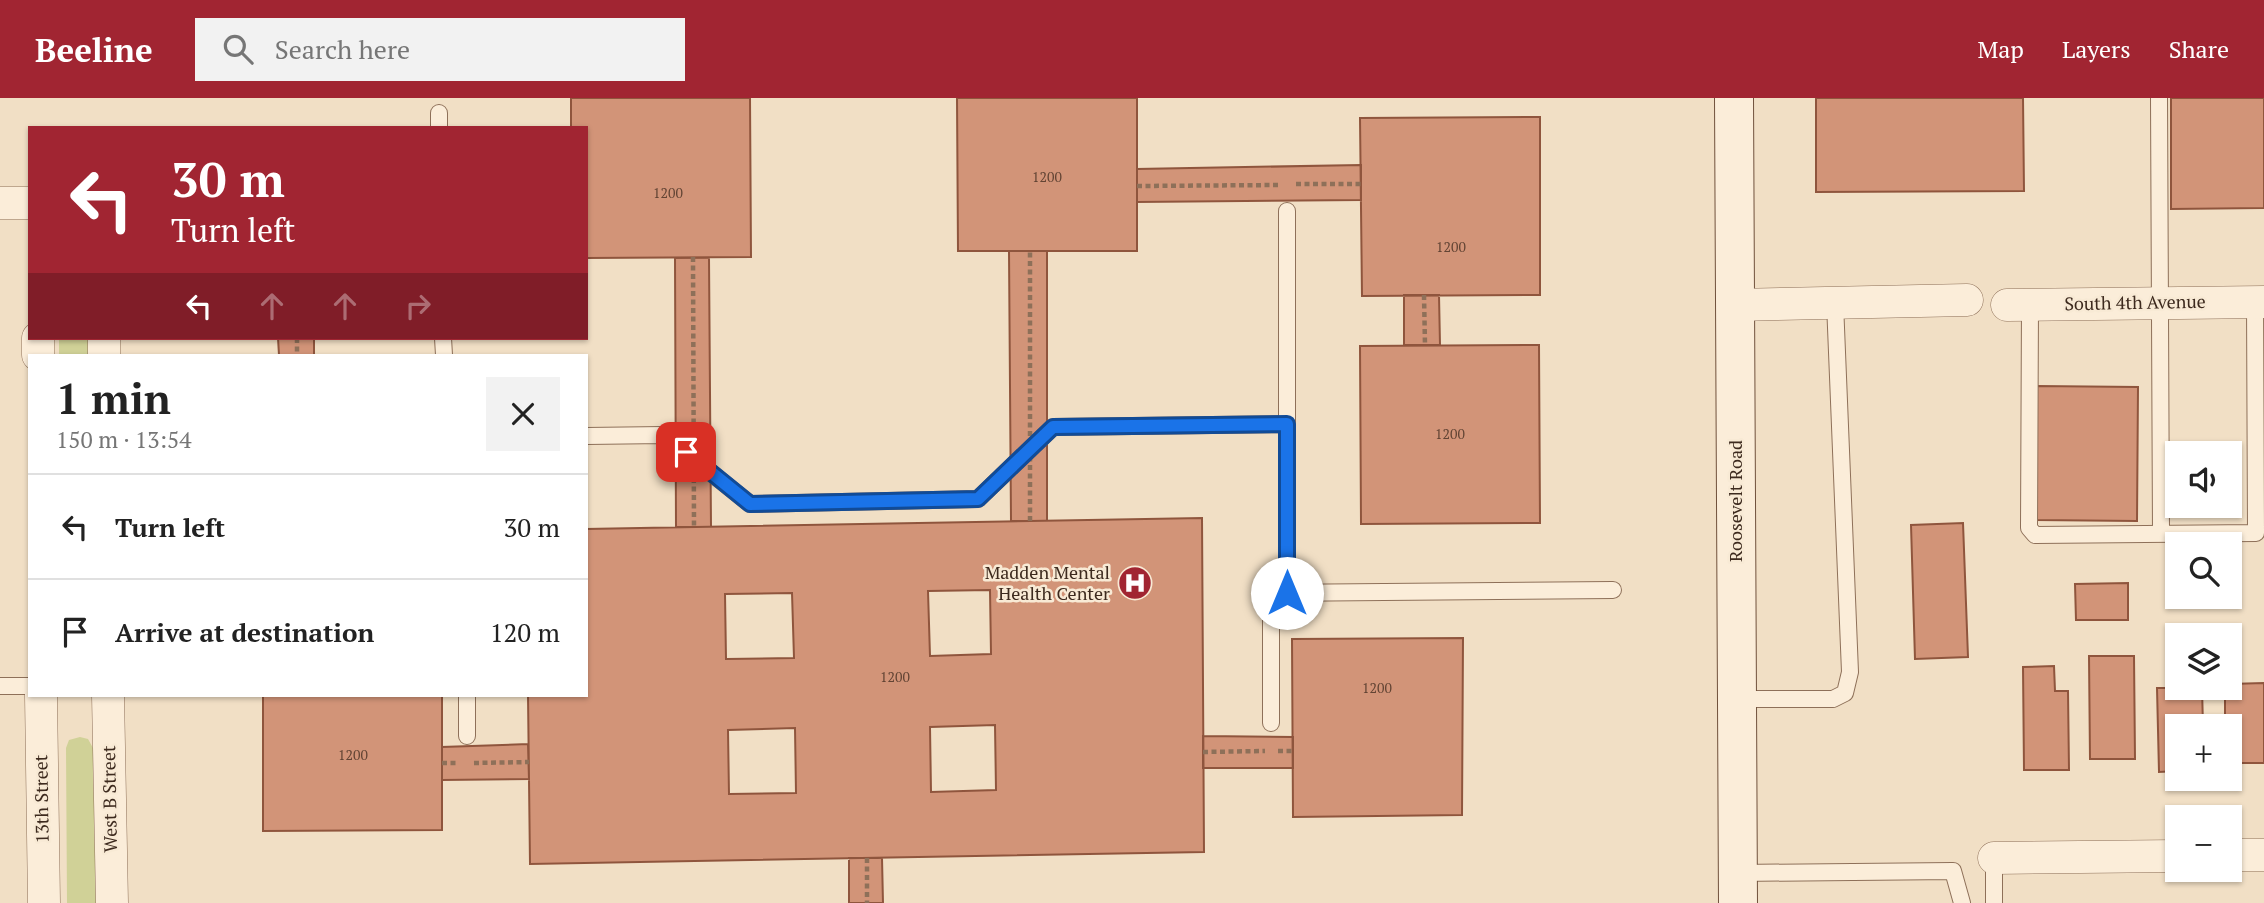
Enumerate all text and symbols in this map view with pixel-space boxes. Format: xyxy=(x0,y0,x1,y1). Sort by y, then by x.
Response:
search box xyxy=(195,18,685,81)
text: Beeline xyxy=(35,28,153,71)
icon: search xyxy=(219,30,257,68)
text: Search here xyxy=(275,32,410,66)
text: Map xyxy=(1977,33,2024,65)
text: Layers xyxy=(2062,33,2131,65)
text: Share xyxy=(2169,33,2229,65)
text: 30 m xyxy=(171,146,285,211)
icon: left xyxy=(56,154,147,245)
house number: 1200 xyxy=(1032,167,1062,186)
house number: 1200 xyxy=(653,183,683,202)
text: Turn left xyxy=(171,209,295,251)
house number: 1200 xyxy=(1436,237,1466,256)
icon: left xyxy=(180,287,218,325)
icon: ahead xyxy=(253,287,291,325)
icon: ahead xyxy=(326,287,364,325)
icon: right xyxy=(399,287,437,325)
street label: South 4th Avenue xyxy=(2064,289,2206,315)
text: 1 min xyxy=(56,370,171,426)
button: close xyxy=(486,377,560,451)
pin xyxy=(656,422,716,482)
text: 150 m · 13:54 xyxy=(56,424,191,455)
house number: 1200 xyxy=(1435,424,1465,443)
icon: arrive xyxy=(667,433,705,471)
street label: Roosevelt Road xyxy=(1723,440,1747,562)
map controls xyxy=(2165,441,2242,882)
button: sound xyxy=(2165,441,2242,518)
icon: left xyxy=(56,508,94,546)
text: Turn left xyxy=(115,510,225,544)
text: 30 m xyxy=(504,510,560,544)
button: search xyxy=(2165,532,2242,609)
position arrow xyxy=(1250,556,1324,630)
place label: Madden Mental Health Center xyxy=(985,560,1110,605)
hospital icon: Madden Mental Health Center xyxy=(1116,564,1154,602)
icon: arrive xyxy=(56,613,94,651)
text: Arrive at destination xyxy=(115,615,374,649)
text: 120 m xyxy=(490,615,560,649)
button: layers xyxy=(2165,623,2242,700)
house number: 1200 xyxy=(880,667,910,686)
house number: 1200 xyxy=(1362,678,1392,697)
button: + xyxy=(2165,714,2242,791)
street label: West B Street xyxy=(96,745,122,853)
house number: 1200 xyxy=(338,745,368,764)
street label: 13th Street xyxy=(28,754,54,844)
button: − xyxy=(2165,805,2242,882)

